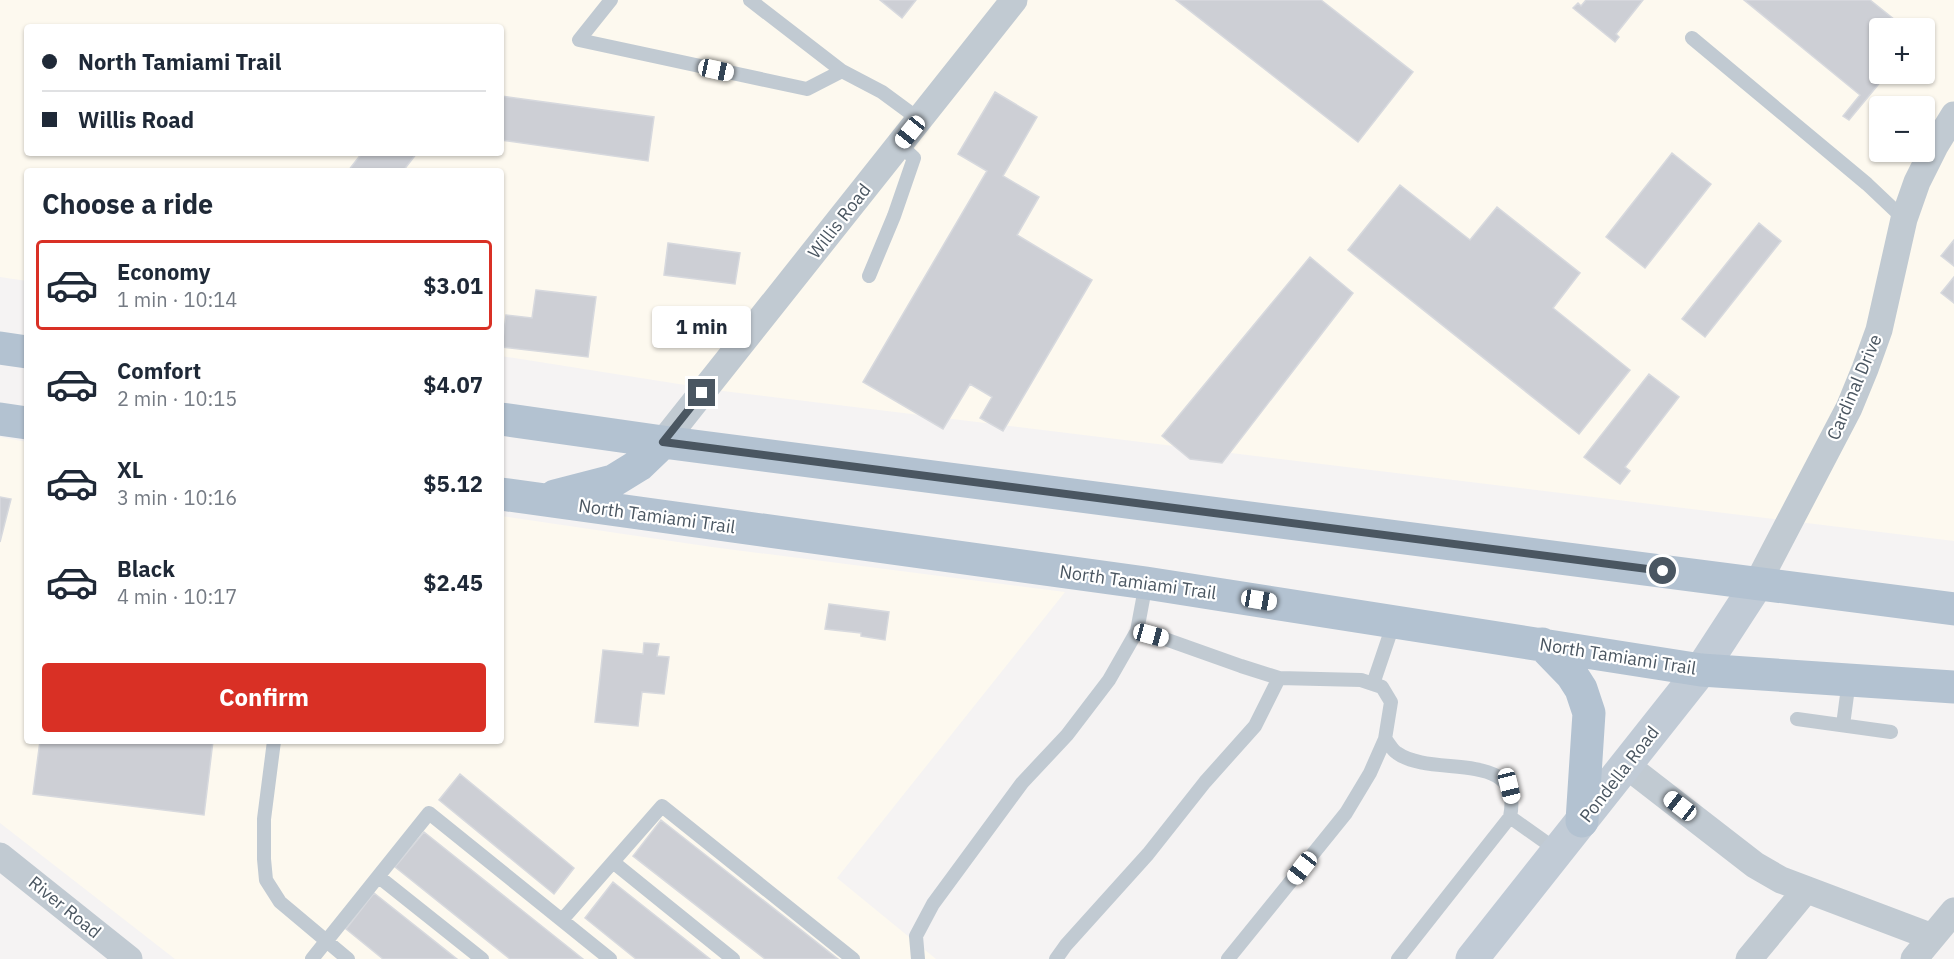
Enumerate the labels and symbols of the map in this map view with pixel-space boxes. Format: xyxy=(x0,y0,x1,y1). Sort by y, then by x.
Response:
car xyxy=(697,57,735,83)
car xyxy=(892,112,928,152)
street label: Willis Road xyxy=(802,179,876,263)
callout: 1 min xyxy=(652,306,752,348)
street label: Cardinal Drive xyxy=(1821,330,1887,444)
route end xyxy=(688,379,715,406)
street label: North Tamiami Trail xyxy=(577,494,737,538)
route start xyxy=(1649,557,1676,584)
street label: North Tamiami Trail xyxy=(1058,560,1218,604)
car xyxy=(1240,588,1278,612)
car xyxy=(1131,622,1171,648)
street label: North Tamiami Trail xyxy=(1538,632,1698,680)
street label: Pondella Road xyxy=(1574,721,1664,827)
car xyxy=(1496,766,1522,806)
car xyxy=(1660,788,1700,824)
car xyxy=(1284,848,1320,888)
street label: River Road xyxy=(24,871,106,943)

